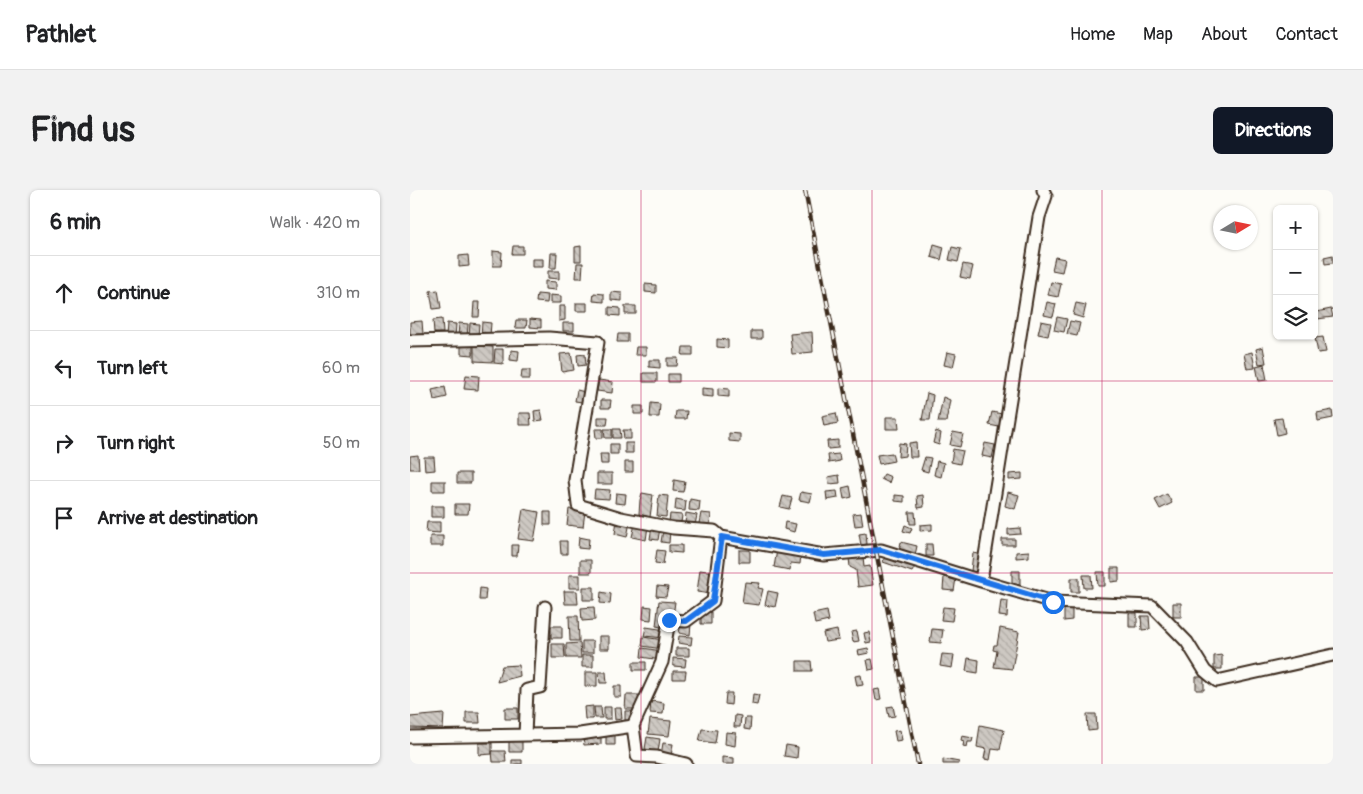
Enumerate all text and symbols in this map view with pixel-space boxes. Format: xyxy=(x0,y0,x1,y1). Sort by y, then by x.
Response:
text: Pathlet xyxy=(25,20,96,49)
text: Home xyxy=(1070,23,1115,46)
text: Map xyxy=(1143,23,1173,46)
text: About xyxy=(1201,23,1247,46)
text: Contact xyxy=(1275,23,1338,46)
button: Directions xyxy=(1213,107,1333,154)
text: Find us xyxy=(30,108,135,152)
north arrow xyxy=(1213,205,1258,250)
map controls xyxy=(1273,205,1318,340)
button: + xyxy=(1273,205,1318,250)
text: 6 min xyxy=(50,209,101,236)
text: Walk · 420 m xyxy=(269,213,360,233)
button: − xyxy=(1273,250,1318,295)
icon: ahead xyxy=(50,279,78,307)
text: Continue xyxy=(97,281,170,305)
text: 310 m xyxy=(316,283,360,303)
button: layers xyxy=(1273,295,1318,340)
icon: left xyxy=(50,354,78,382)
text: Turn left xyxy=(97,356,167,380)
text: 60 m xyxy=(322,358,360,378)
icon: right xyxy=(50,429,78,457)
text: Turn right xyxy=(97,431,175,455)
text: 50 m xyxy=(323,433,360,453)
icon: arrive xyxy=(50,504,78,532)
text: Arrive at destination xyxy=(97,506,258,530)
route start xyxy=(1042,591,1065,614)
route end xyxy=(658,609,681,632)

